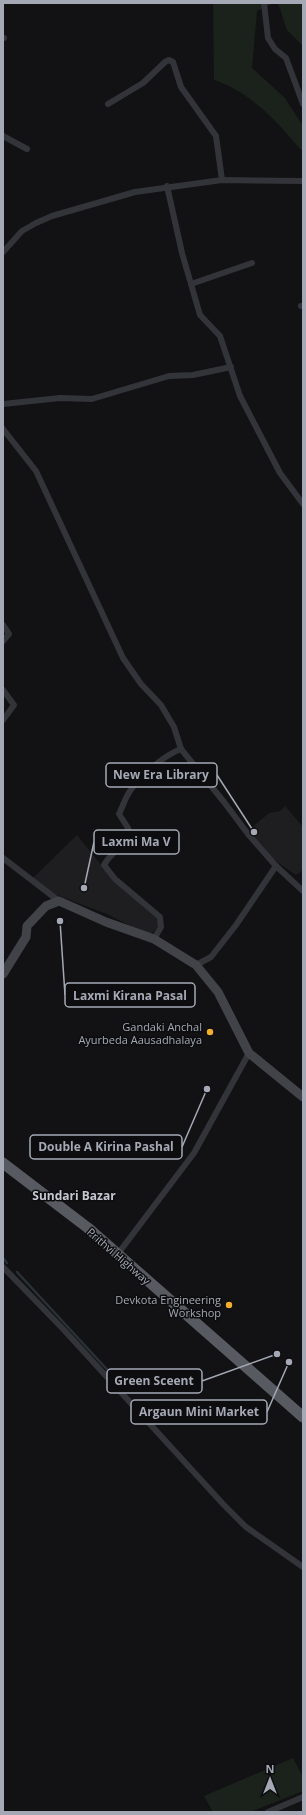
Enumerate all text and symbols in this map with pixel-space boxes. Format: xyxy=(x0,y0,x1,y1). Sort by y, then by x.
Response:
callout: New Era Library xyxy=(106,763,217,787)
text: New Era Library xyxy=(113,766,209,783)
callout: Laxmi Ma V xyxy=(94,830,179,854)
text: Laxmi Ma V xyxy=(101,833,171,850)
callout: Laxmi Kirana Pasal xyxy=(65,983,195,1007)
text: Laxmi Kirana Pasal xyxy=(73,987,187,1004)
place label: Gandaki Anchal Ayurbeda Aausadhalaya xyxy=(78,1019,202,1047)
marker: Gandaki Anchal Ayurbeda Aausadhalaya xyxy=(205,1027,215,1037)
callout: Double A Kirina Pashal xyxy=(30,1135,182,1159)
text: Double A Kirina Pashal xyxy=(38,1138,174,1155)
district label: Sundari Bazar xyxy=(32,1187,116,1204)
street label: Prithvi Highway xyxy=(84,1224,154,1288)
place label: Devkota Engineering Workshop xyxy=(115,1292,221,1320)
marker: Devkota Engineering Workshop xyxy=(224,1300,234,1310)
callout: Green Sceent xyxy=(107,1369,202,1393)
text: Green Sceent xyxy=(114,1372,194,1389)
callout: Argaun Mini Market xyxy=(131,1400,267,1424)
text: Argaun Mini Market xyxy=(139,1403,259,1420)
north arrow xyxy=(250,1759,290,1799)
text: N xyxy=(266,1761,274,1776)

